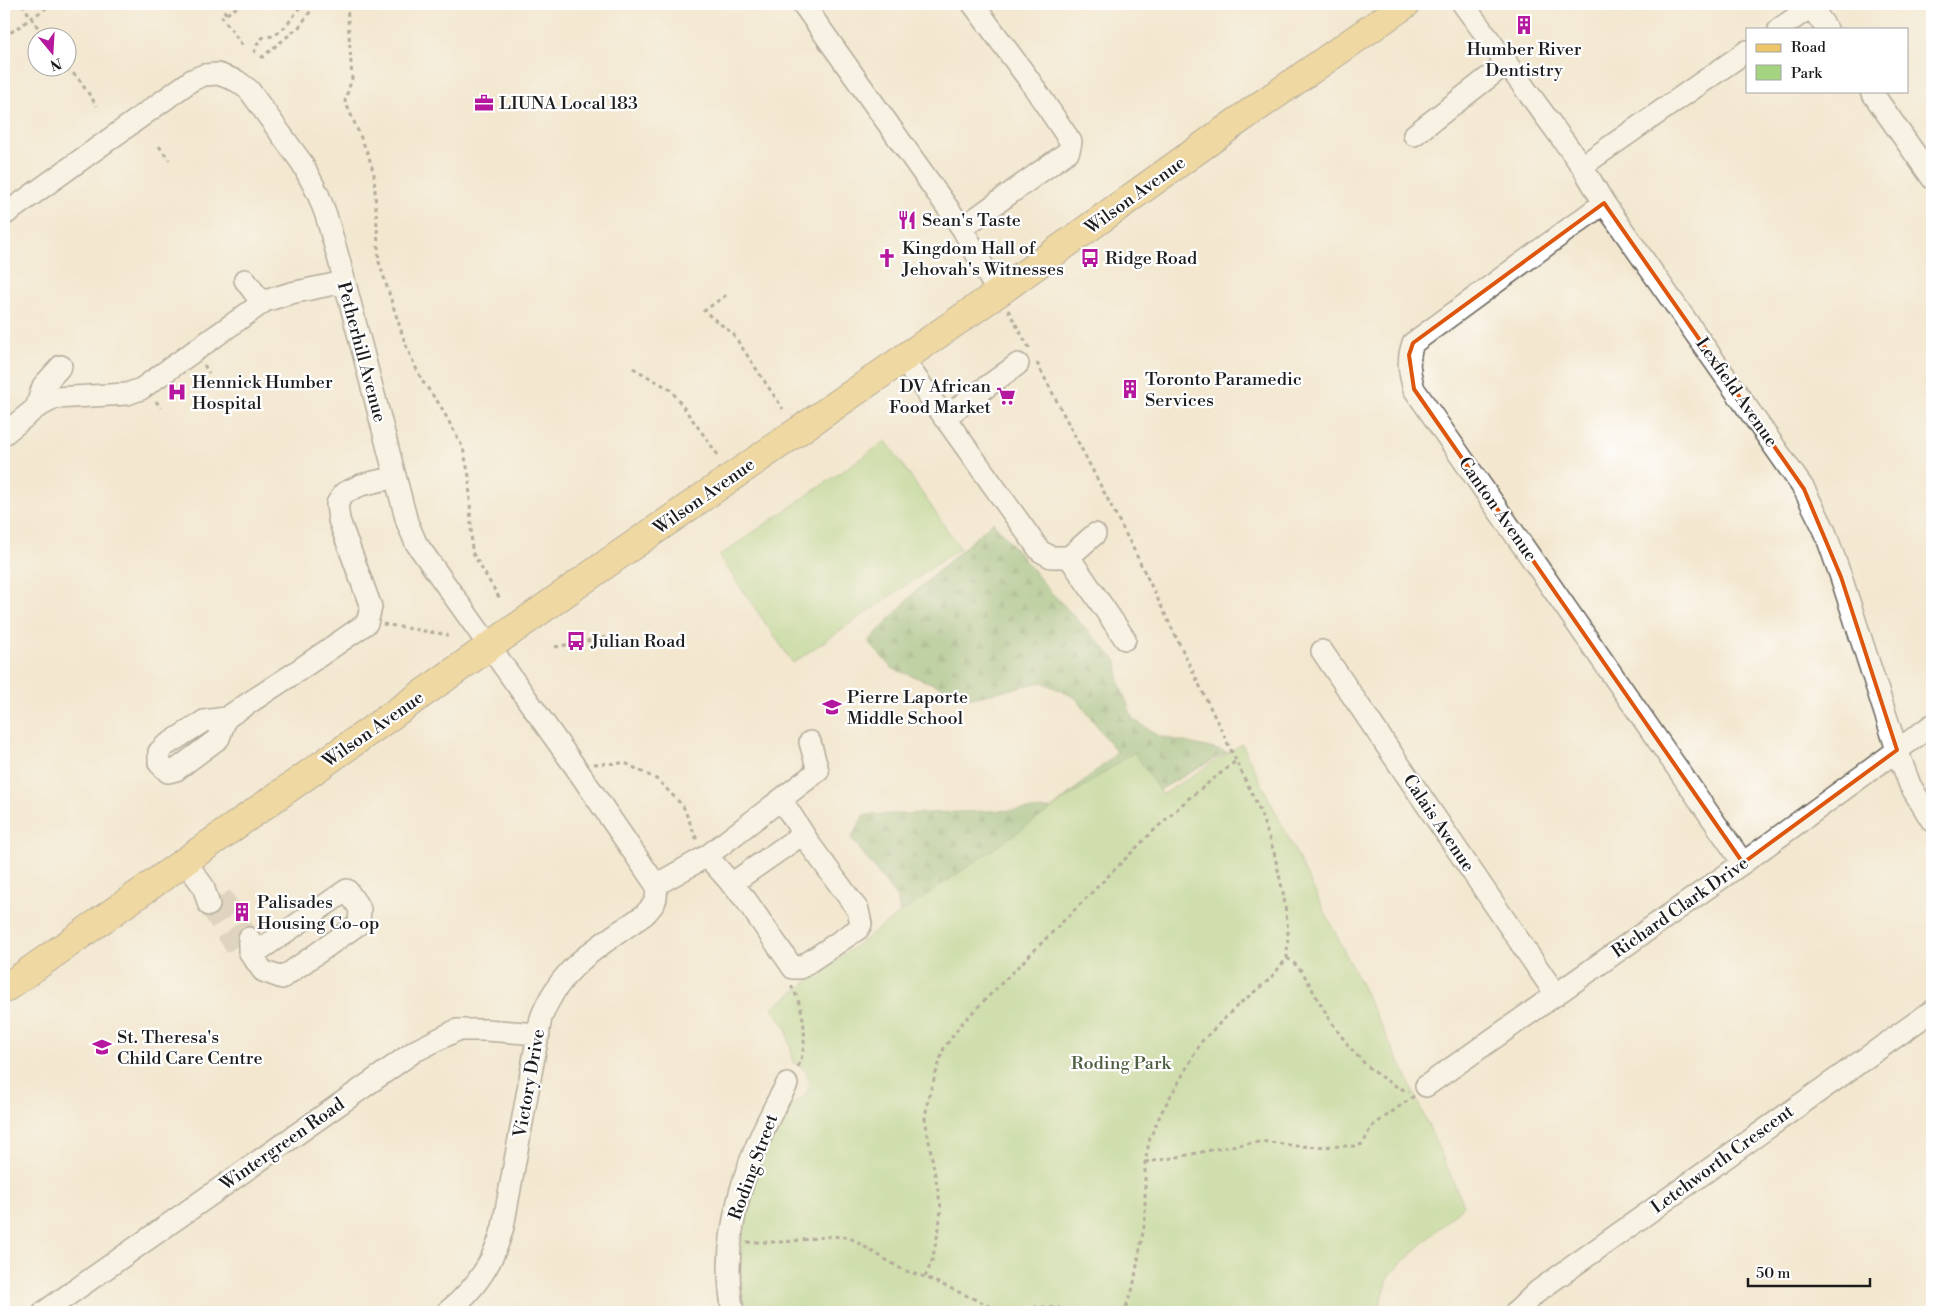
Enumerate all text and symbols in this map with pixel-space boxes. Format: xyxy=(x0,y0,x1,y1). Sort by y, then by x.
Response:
building icon: Humber River Dentistry xyxy=(1513,14,1535,36)
north arrow xyxy=(28,28,78,78)
legend xyxy=(1746,28,1908,92)
place label: Humber River Dentistry xyxy=(1466,38,1582,82)
text: Road xyxy=(1791,38,1826,57)
text: N xyxy=(48,53,64,74)
text: Park xyxy=(1791,64,1823,83)
office icon: LIUNA Local 183 xyxy=(473,92,495,114)
place label: LIUNA Local 183 xyxy=(499,92,638,115)
street label: Wilson Avenue xyxy=(1080,151,1190,240)
restaurant icon: Sean's Taste xyxy=(896,209,918,231)
place label: Sean's Taste xyxy=(922,209,1021,232)
place label: Kingdom Hall of Jehovah's Witnesses xyxy=(901,237,1064,281)
church icon: Kingdom Hall of Jehovah's Witnesses xyxy=(876,247,898,269)
bus stop icon: Ridge Road xyxy=(1079,247,1101,269)
place label: Ridge Road xyxy=(1105,247,1198,270)
street label: Petherhill Avenue xyxy=(332,279,391,425)
street label: Lexfield Avenue xyxy=(1690,333,1783,452)
place label: Toronto Paramedic Services xyxy=(1145,368,1302,412)
place label: Hennick Humber Hospital xyxy=(192,371,333,415)
place label: DV African Food Market xyxy=(889,375,992,419)
building icon: Toronto Paramedic Services xyxy=(1119,378,1141,400)
hospital icon: Hennick Humber Hospital xyxy=(166,381,188,403)
supermarket icon: DV African Food Market xyxy=(995,385,1017,407)
street label: Wilson Avenue xyxy=(648,453,760,540)
street label: Canton Avenue xyxy=(1453,453,1542,566)
bus stop icon: Julian Road xyxy=(565,630,587,652)
place label: Julian Road xyxy=(590,630,686,653)
street label: Wilson Avenue xyxy=(317,686,429,773)
place label: Pierre Laporte Middle School xyxy=(847,686,968,730)
school or university icon: Pierre Laporte Middle School xyxy=(821,696,843,718)
street label: Calais Avenue xyxy=(1398,770,1480,876)
street label: Richard Clark Drive xyxy=(1607,852,1753,963)
place label: Palisades Housing Co-op xyxy=(257,891,380,935)
building icon: Palisades Housing Co-op xyxy=(231,901,253,923)
place label: St. Theresa's Child Care Centre xyxy=(117,1026,262,1070)
street label: Victory Drive xyxy=(508,1027,550,1140)
school or university icon: St. Theresa's Child Care Centre xyxy=(91,1036,113,1058)
park label: Roding Park xyxy=(1071,1052,1172,1075)
street label: Wintergreen Road xyxy=(215,1092,350,1197)
street label: Letchworth Crescent xyxy=(1647,1100,1799,1219)
street label: Roding Street xyxy=(724,1110,784,1223)
scale bar xyxy=(1748,1256,1871,1288)
text: 50 m xyxy=(1756,1264,1790,1283)

